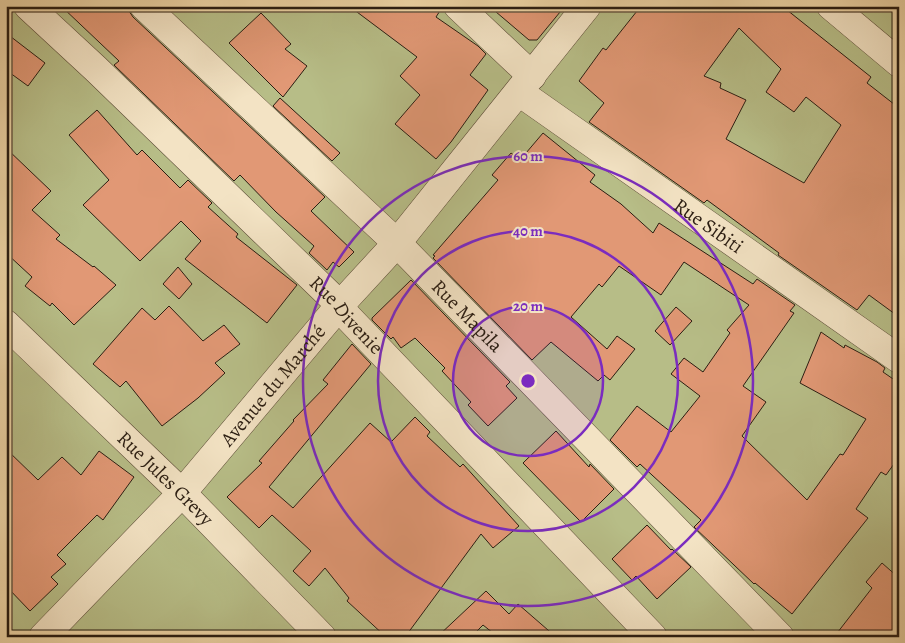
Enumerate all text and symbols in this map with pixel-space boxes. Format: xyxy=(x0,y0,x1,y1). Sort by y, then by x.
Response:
text: 60 m xyxy=(513,146,543,166)
street label: Rue Sibiti xyxy=(669,191,749,259)
text: 40 m xyxy=(513,221,543,241)
street label: Rue Divenie xyxy=(304,269,390,360)
street label: Rue Mapila xyxy=(426,273,510,358)
text: 20 m xyxy=(513,296,543,316)
street label: Avenue du Marché xyxy=(213,319,331,452)
centre of rings xyxy=(519,372,537,390)
street label: Rue Jules Grevy xyxy=(112,425,221,532)

